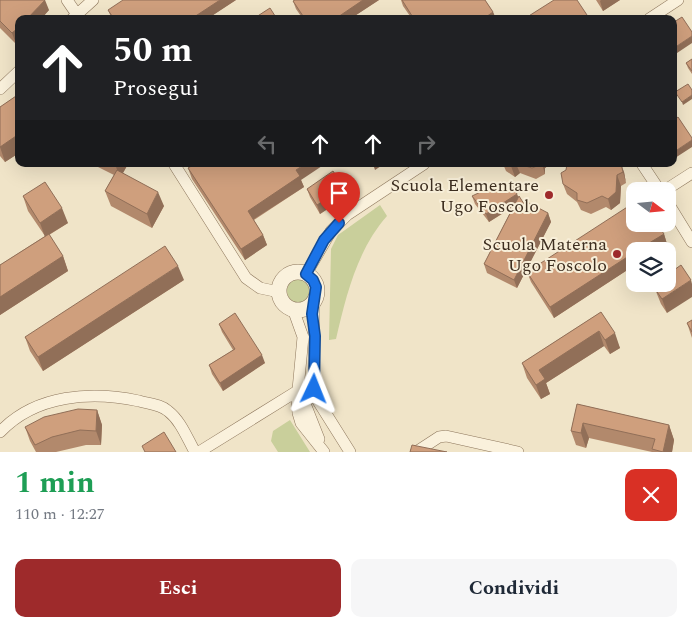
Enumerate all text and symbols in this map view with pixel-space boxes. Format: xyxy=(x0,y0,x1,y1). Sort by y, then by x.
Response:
text: 50 m xyxy=(113,24,193,77)
icon: ahead xyxy=(30,35,95,100)
text: Prosegui xyxy=(113,72,199,105)
icon: left xyxy=(253,130,281,158)
icon: ahead xyxy=(306,130,334,158)
icon: ahead xyxy=(359,130,387,158)
icon: right xyxy=(412,130,440,158)
pin xyxy=(318,172,360,223)
place label: Scuola Elementare Ugo Foscolo xyxy=(391,172,539,220)
icon: arrive xyxy=(325,179,353,207)
north arrow xyxy=(626,182,676,232)
map controls xyxy=(626,182,676,292)
marker: Scuola Elementare Ugo Foscolo xyxy=(543,189,555,201)
place label: Scuola Materna Ugo Foscolo xyxy=(483,231,607,279)
button: layers xyxy=(626,242,676,292)
marker: Scuola Materna Ugo Foscolo xyxy=(611,248,623,260)
position arrow xyxy=(287,362,339,414)
text: 1 min xyxy=(15,460,95,506)
button: close xyxy=(625,469,677,521)
text: 110 m · 12:27 xyxy=(15,502,105,526)
button: Esci xyxy=(15,559,341,617)
button: Condividi xyxy=(351,559,677,617)

